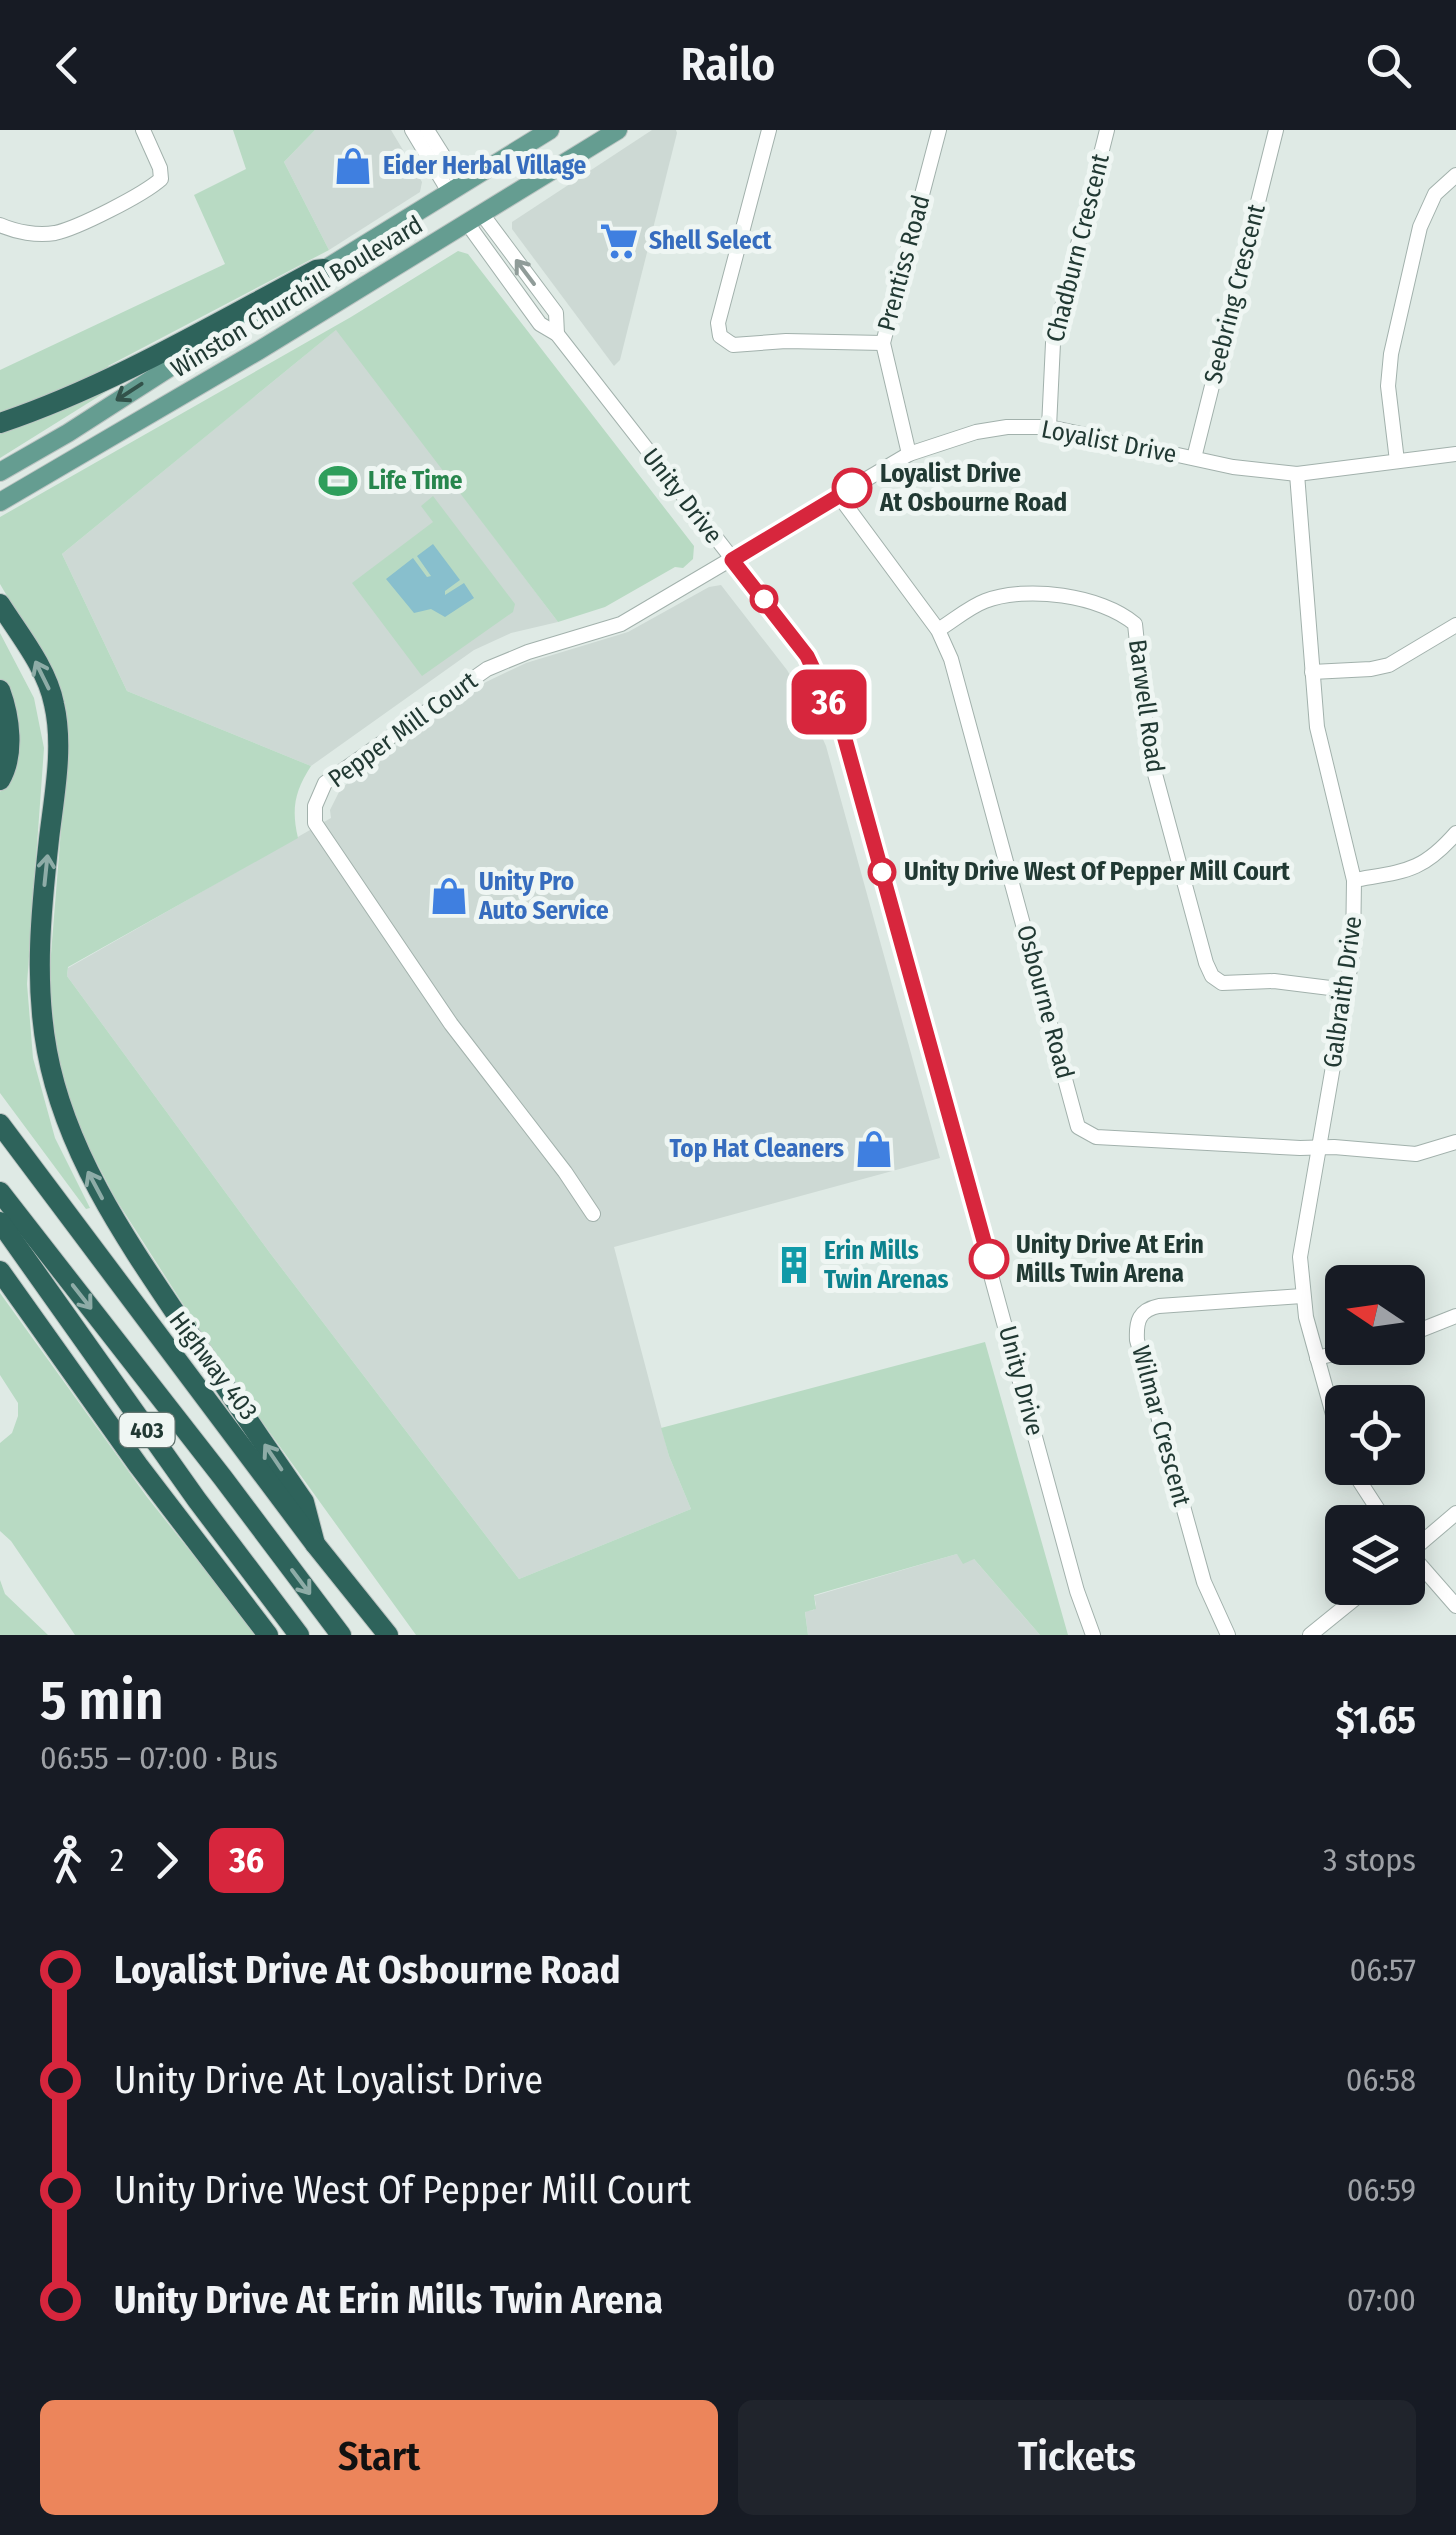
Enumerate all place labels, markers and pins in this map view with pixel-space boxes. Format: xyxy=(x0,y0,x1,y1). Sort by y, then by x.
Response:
shop icon: Eider Herbal Village xyxy=(332,145,374,187)
place label: Eider Herbal Village xyxy=(383,151,587,181)
supermarket icon: Shell Select xyxy=(598,220,640,262)
place label: Shell Select xyxy=(649,226,773,256)
place label: Loyalist Drive At Osbourne Road xyxy=(879,459,1067,518)
sports icon: Life Time xyxy=(317,460,359,502)
place label: Life Time xyxy=(368,466,463,496)
marker: Loyalist Drive At Osbourne Road xyxy=(833,469,871,507)
unlabelled marker xyxy=(751,586,777,612)
place label: Unity Drive West Of Pepper Mill Court xyxy=(904,857,1291,887)
marker: Unity Drive West Of Pepper Mill Court xyxy=(869,859,895,885)
place label: Unity Pro Auto Service xyxy=(478,867,609,926)
shop icon: Unity Pro Auto Service xyxy=(428,875,470,917)
shop icon: Top Hat Cleaners xyxy=(853,1128,895,1170)
place label: Top Hat Cleaners xyxy=(669,1134,844,1164)
place label: Unity Drive At Erin Mills Twin Arena xyxy=(1016,1230,1204,1289)
place label: Erin Mills Twin Arenas xyxy=(824,1236,949,1295)
marker: Unity Drive At Erin Mills Twin Arena xyxy=(970,1240,1008,1278)
building icon: Erin Mills Twin Arenas xyxy=(773,1244,815,1286)

